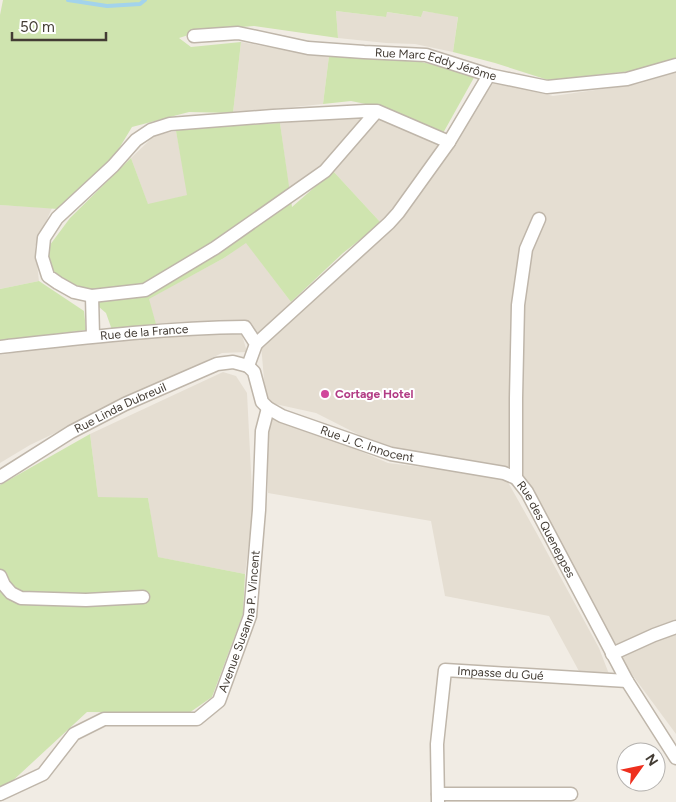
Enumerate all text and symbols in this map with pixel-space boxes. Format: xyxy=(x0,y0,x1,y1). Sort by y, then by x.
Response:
scale bar xyxy=(12,10,106,42)
text: 50 m xyxy=(20,18,55,36)
street label: Rue Marc Eddy Jérôme xyxy=(375,46,498,83)
street label: Rue de la France xyxy=(99,322,189,343)
street label: Rue Linda Dubreuil xyxy=(72,380,168,436)
place label: Cortage Hotel xyxy=(335,387,413,401)
marker: Cortage Hotel xyxy=(319,388,331,400)
street label: Rue J. C. Innocent xyxy=(319,423,415,465)
street label: Rue des Queneppes xyxy=(514,478,578,580)
street label: Avenue Susanna P. Vincent xyxy=(216,549,263,694)
street label: Impasse du Gué xyxy=(457,664,544,683)
north arrow xyxy=(616,742,666,792)
text: N xyxy=(641,751,662,769)

